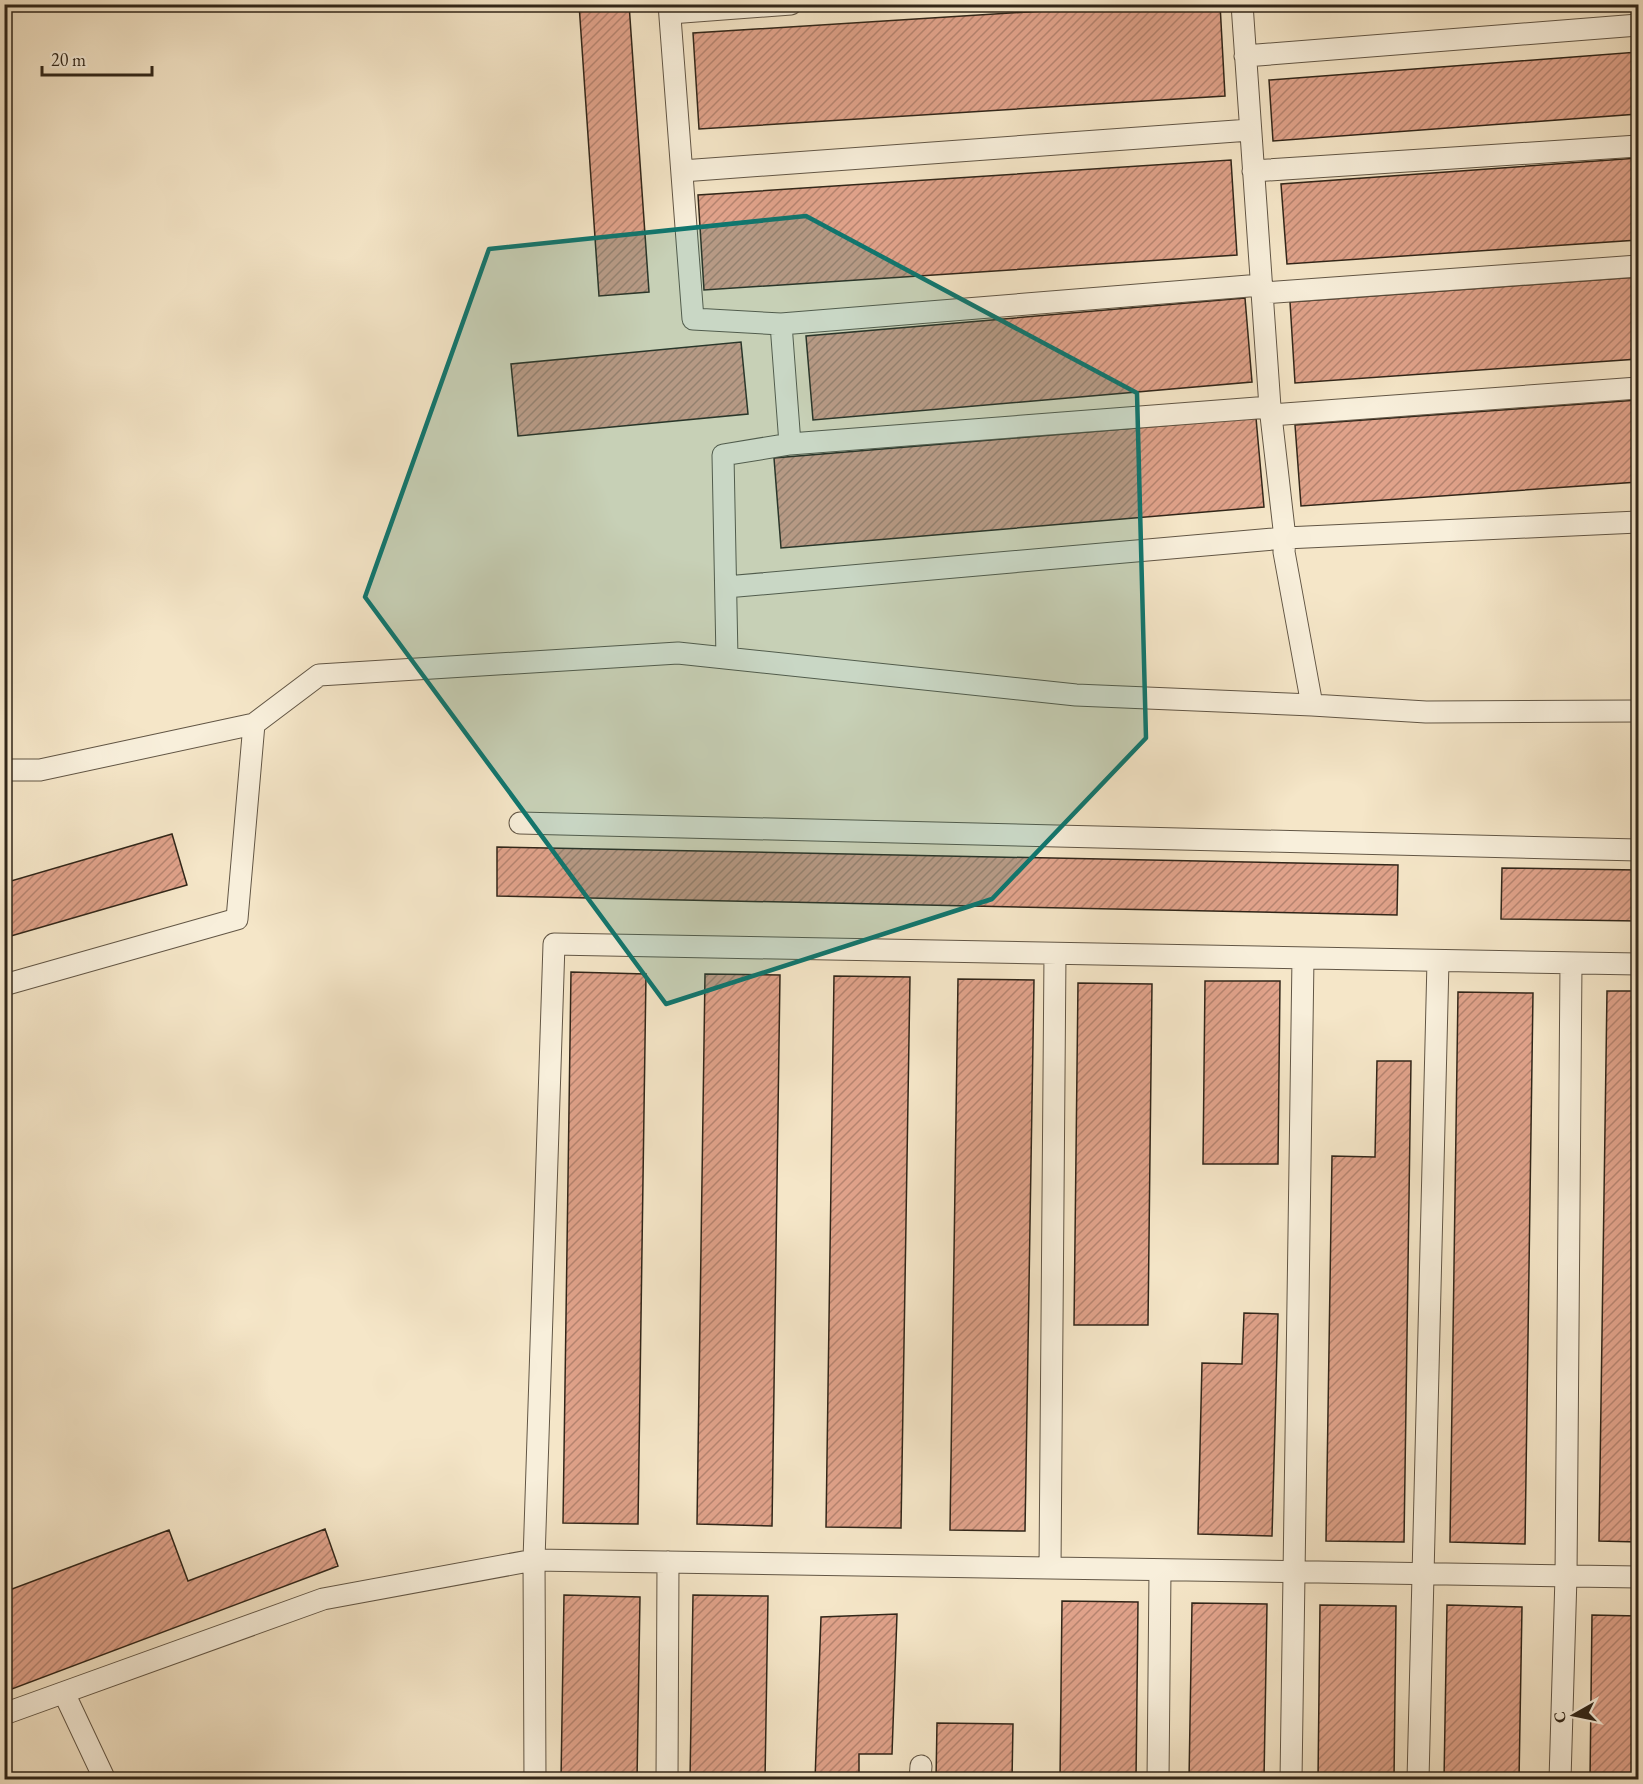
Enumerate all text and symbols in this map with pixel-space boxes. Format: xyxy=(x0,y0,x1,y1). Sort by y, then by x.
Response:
scale bar xyxy=(42,39,152,77)
text: 20 m xyxy=(51,48,86,71)
north arrow xyxy=(1544,1685,1604,1745)
text: С xyxy=(1548,1710,1571,1725)

